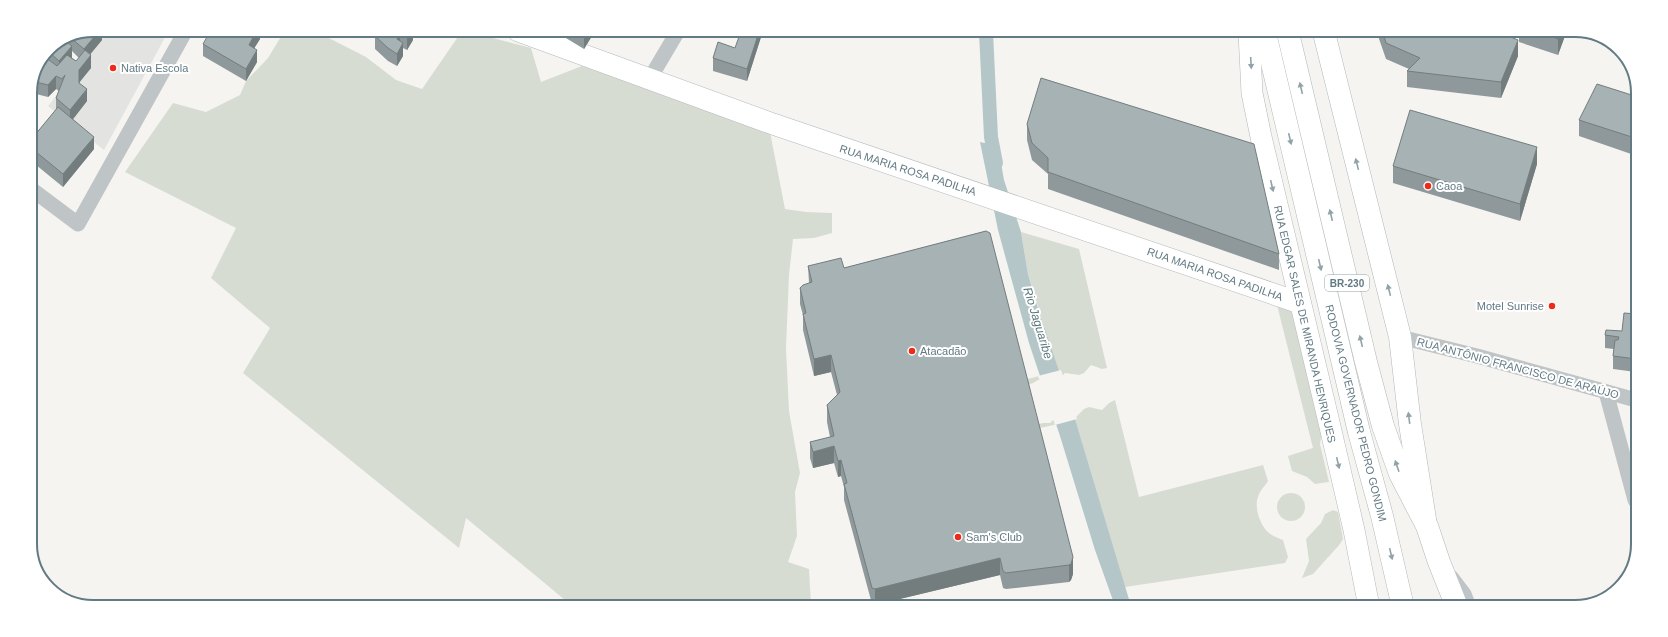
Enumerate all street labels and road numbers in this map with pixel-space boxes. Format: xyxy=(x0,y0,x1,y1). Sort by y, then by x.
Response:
street label: RUA MARIA ROSA PADILHA xyxy=(838,142,978,198)
street label: RUA EDGAR SALES DE MIRANDA HENRIQUES xyxy=(1272,204,1338,444)
street label: RUA MARIA ROSA PADILHA xyxy=(1146,245,1285,303)
road number: BR-230 xyxy=(1325,275,1369,291)
street label: RODOVIA GOVERNADOR PEDRO GONDIM xyxy=(1323,303,1389,523)
street label: RUA ANTÔNIO FRANCISCO DE ARAÚJO xyxy=(1416,335,1621,401)

